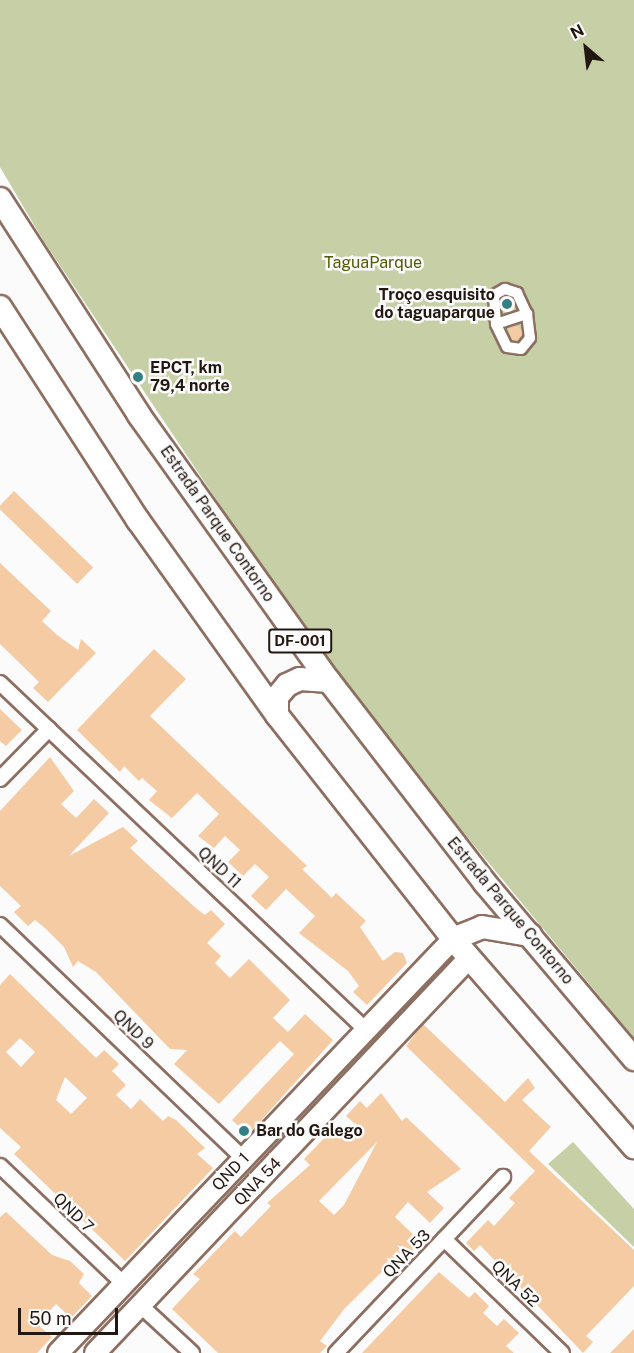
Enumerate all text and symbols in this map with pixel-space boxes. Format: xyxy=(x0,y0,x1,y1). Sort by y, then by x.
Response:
north arrow xyxy=(556,18,616,78)
text: N xyxy=(567,20,587,43)
park label: TaguaParque xyxy=(324,253,422,273)
place label: Troço esquisito do taguaparque xyxy=(375,285,495,323)
marker: Troço esquisito do taguaparque xyxy=(500,297,514,311)
place label: EPCT, km 79,4 norte xyxy=(150,358,230,396)
marker: EPCT, km 79,4 norte xyxy=(131,370,145,384)
street label: Estrada Parque Contorno xyxy=(156,442,278,606)
road number: DF-001 xyxy=(267,629,333,653)
street label: Estrada Parque Contorno xyxy=(443,833,577,989)
street label: QND 11 xyxy=(193,843,245,893)
street label: QND 9 xyxy=(109,1006,157,1054)
place label: Bar do Galego xyxy=(256,1121,363,1141)
marker: Bar do Galego xyxy=(237,1124,251,1138)
street label: QND 1 xyxy=(208,1149,254,1195)
street label: QNA 54 xyxy=(230,1154,286,1210)
street label: QND 7 xyxy=(49,1189,97,1237)
street label: QNA 53 xyxy=(379,1226,435,1282)
street label: QNA 52 xyxy=(487,1257,543,1311)
scale bar xyxy=(21,1296,122,1334)
text: 50 m xyxy=(29,1308,72,1329)

